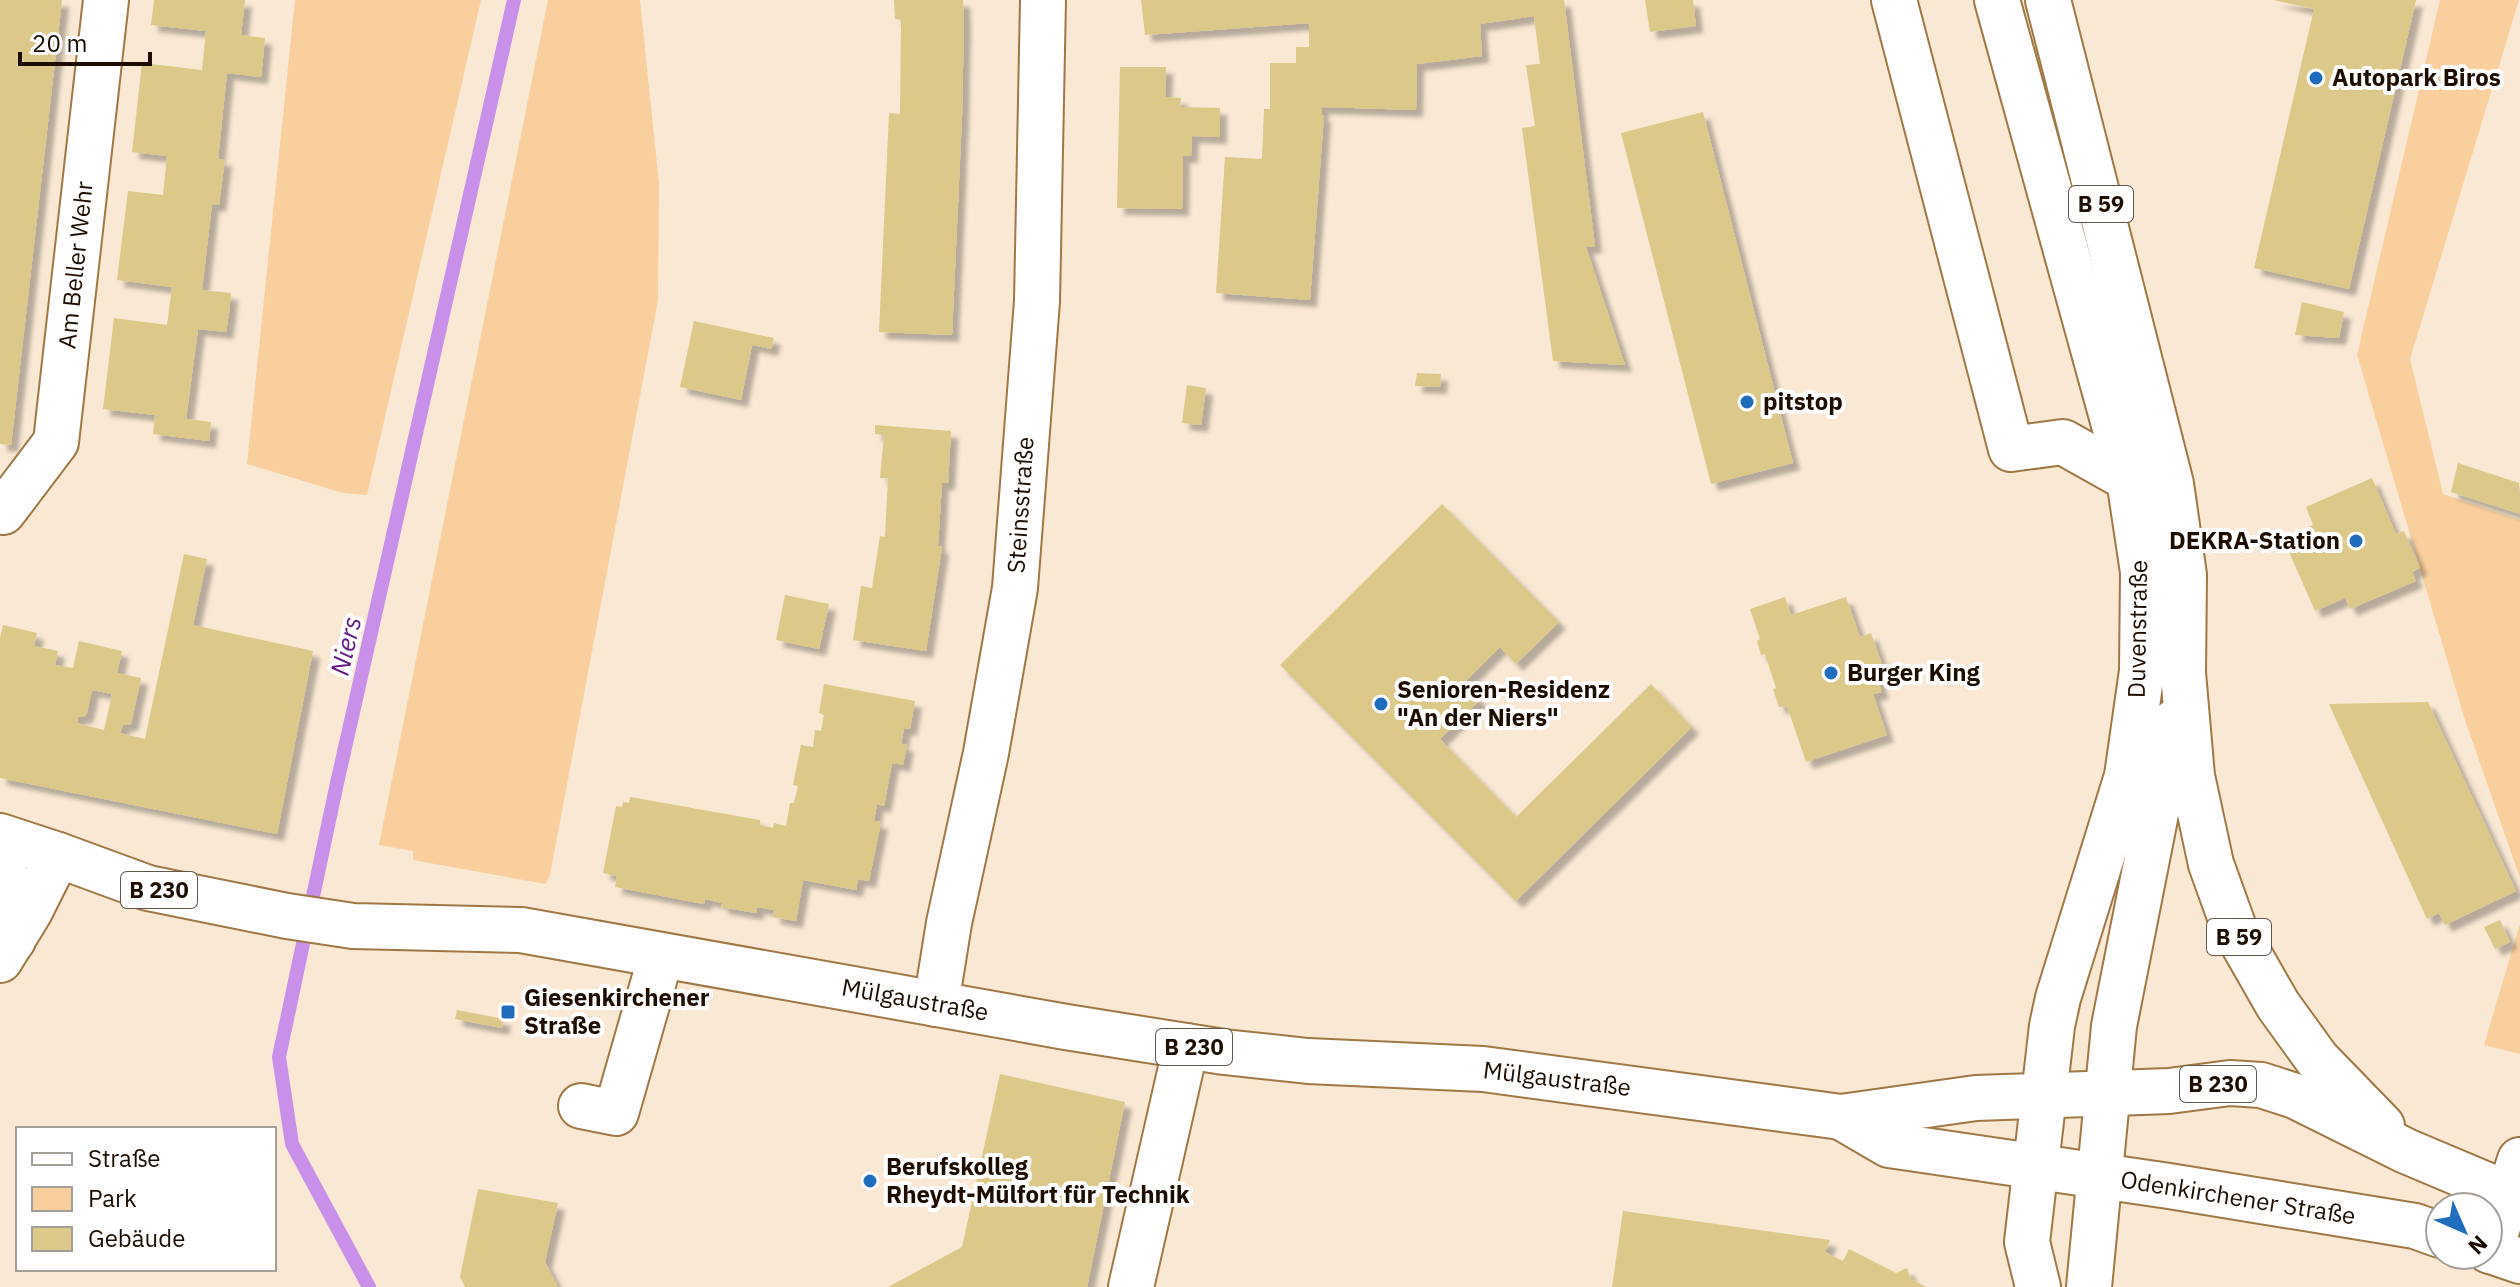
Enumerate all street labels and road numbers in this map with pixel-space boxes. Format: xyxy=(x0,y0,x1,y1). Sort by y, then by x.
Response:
street label: Am Beller Wehr xyxy=(50,179,100,350)
road number: B 59 xyxy=(2069,186,2133,222)
street label: Steinsstraße xyxy=(999,436,1041,574)
street label: Duvenstraße xyxy=(2120,560,2154,698)
road number: B 230 xyxy=(121,872,197,908)
road number: B 59 xyxy=(2207,919,2271,955)
street label: Mülgaustraße xyxy=(839,970,991,1028)
road number: B 230 xyxy=(1156,1029,1232,1065)
street label: Mülgaustraße xyxy=(1481,1053,1633,1103)
road number: B 230 xyxy=(2180,1066,2256,1102)
street label: Odenkirchener Straße xyxy=(2118,1163,2358,1231)

